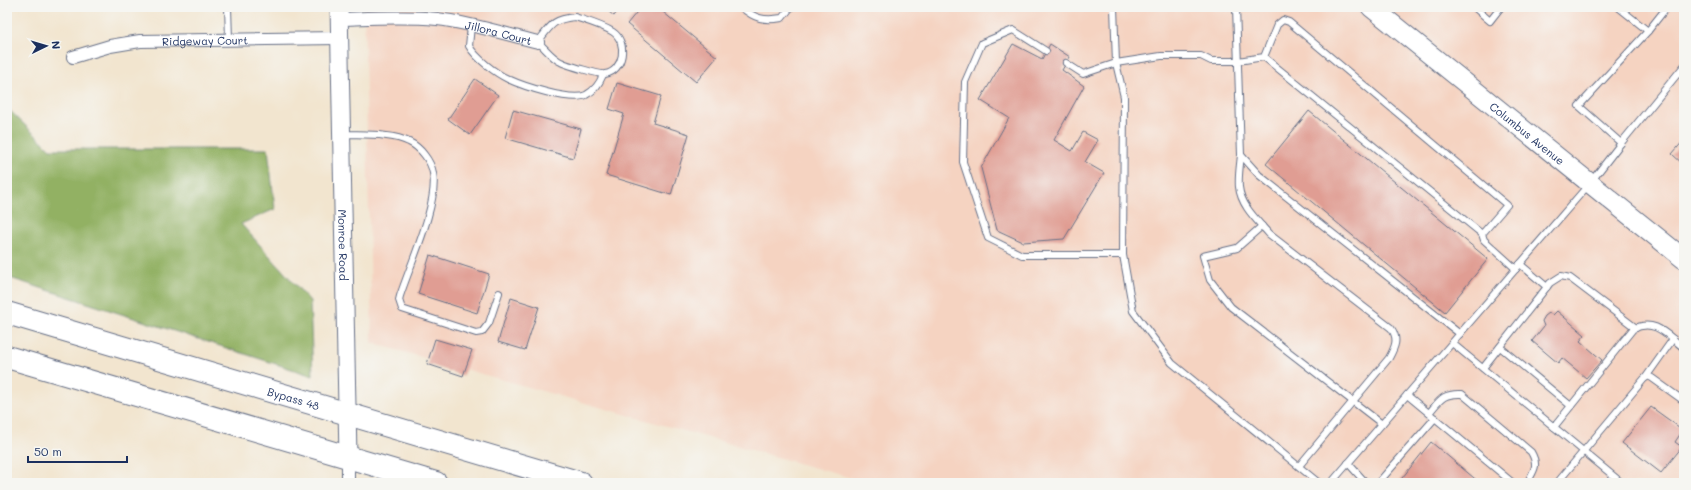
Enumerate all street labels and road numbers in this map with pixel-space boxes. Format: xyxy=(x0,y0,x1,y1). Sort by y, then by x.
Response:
street label: Jillora Court xyxy=(464,16,534,48)
street label: Ridgeway Court xyxy=(162,32,248,48)
street label: Columbus Avenue xyxy=(1487,98,1568,168)
street label: Monroe Road xyxy=(336,209,352,281)
street label: Bypass 48 xyxy=(266,383,322,413)

